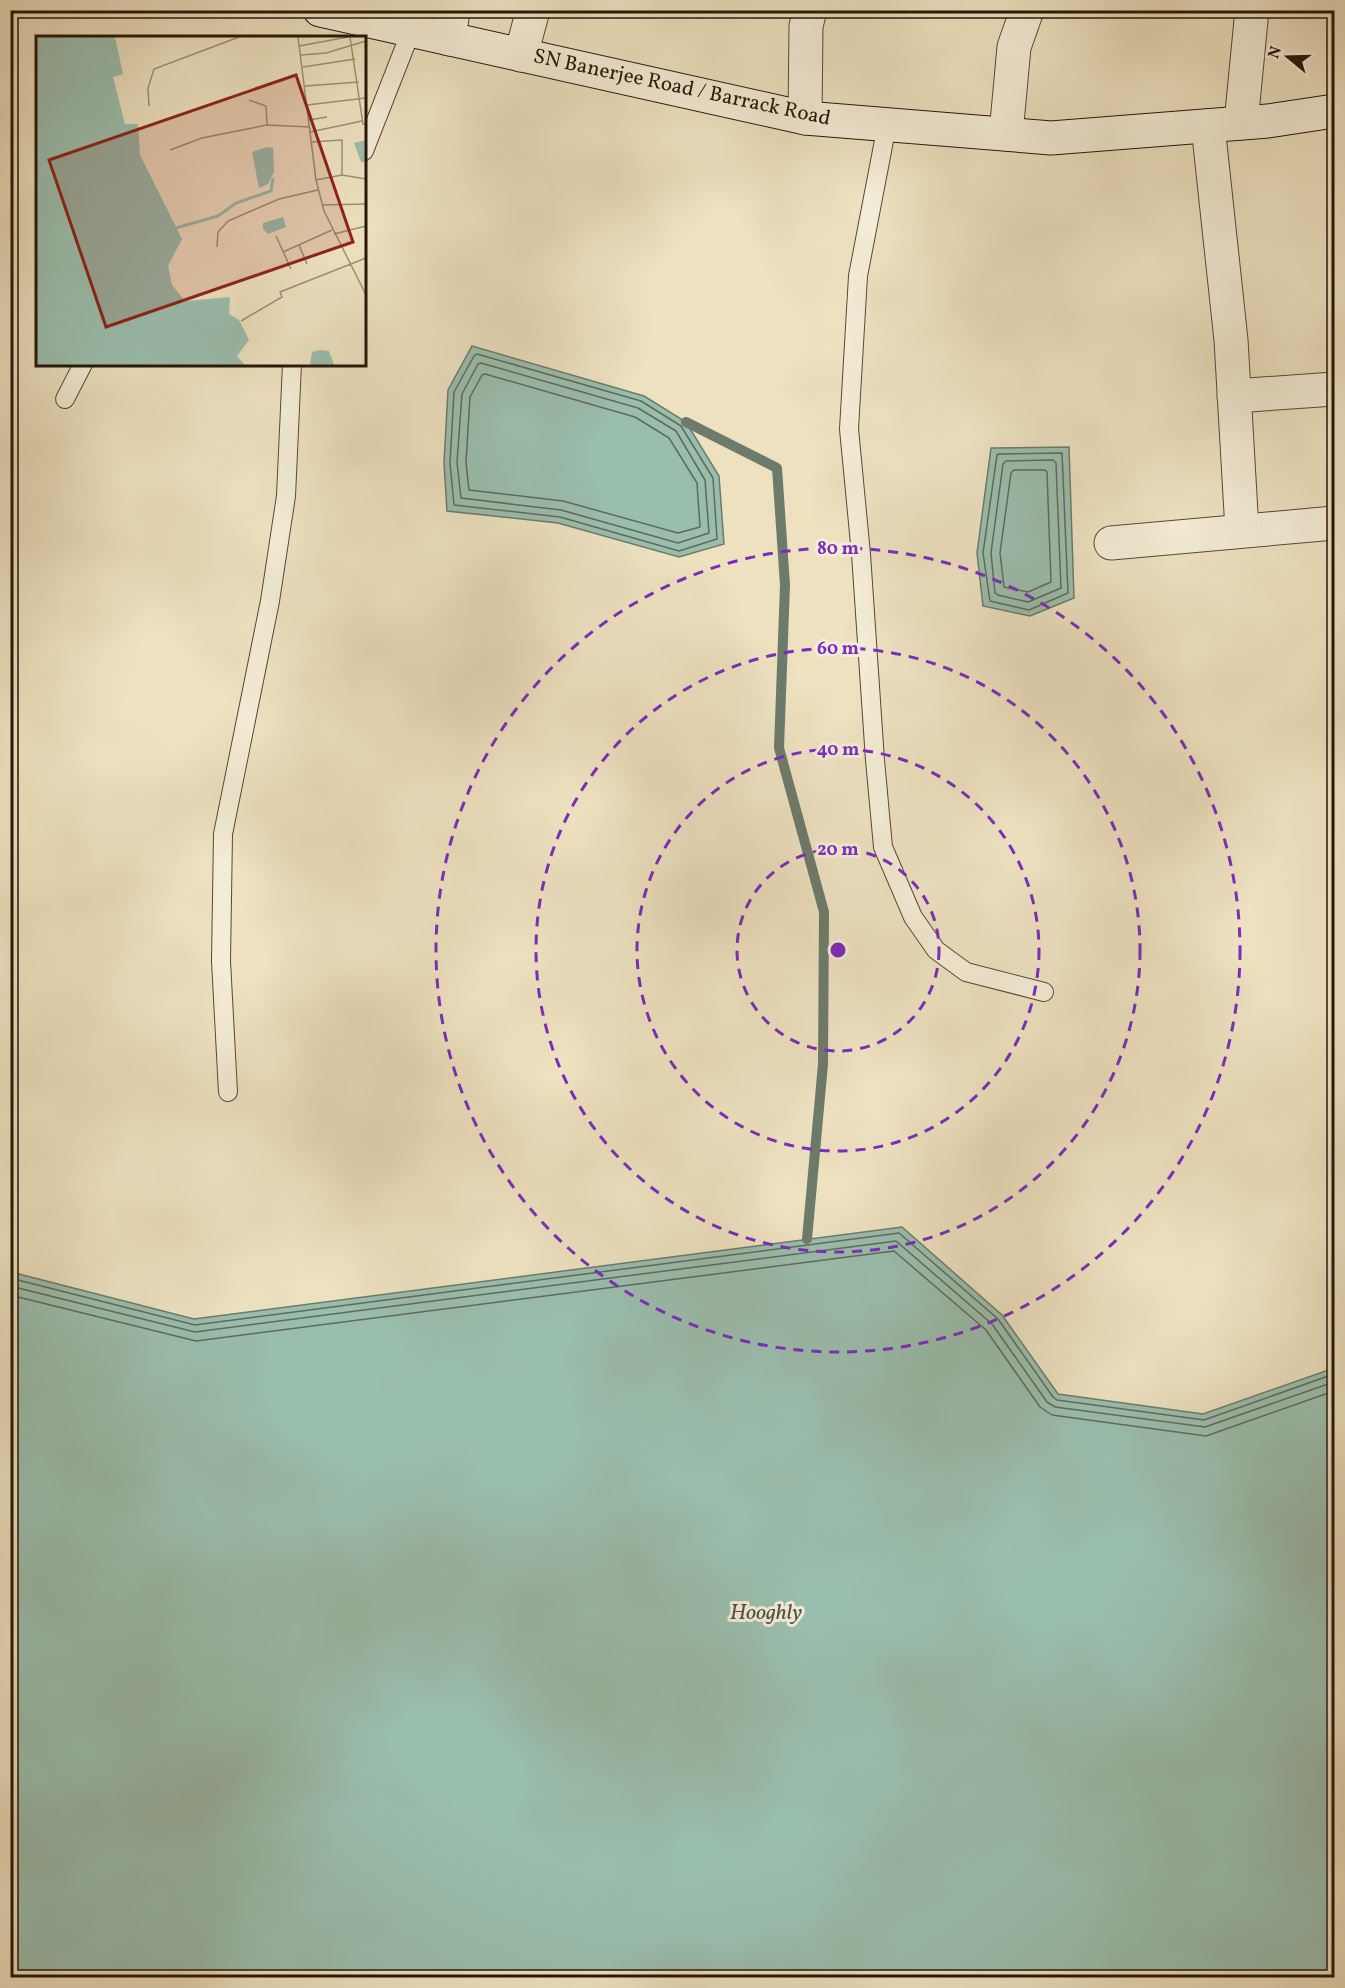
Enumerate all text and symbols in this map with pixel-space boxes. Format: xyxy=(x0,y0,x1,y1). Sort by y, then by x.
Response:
north arrow xyxy=(1258,27,1318,87)
inset map xyxy=(36,36,366,366)
street label: SN Banerjee Road / Barrack Road xyxy=(531,42,833,134)
text: N xyxy=(1263,43,1288,62)
text: 80 m xyxy=(817,537,859,562)
text: 60 m xyxy=(817,637,859,662)
text: 40 m xyxy=(817,738,859,763)
text: 20 m xyxy=(817,838,859,863)
centre of rings xyxy=(828,940,848,960)
water label: Hooghly xyxy=(730,1598,802,1629)

